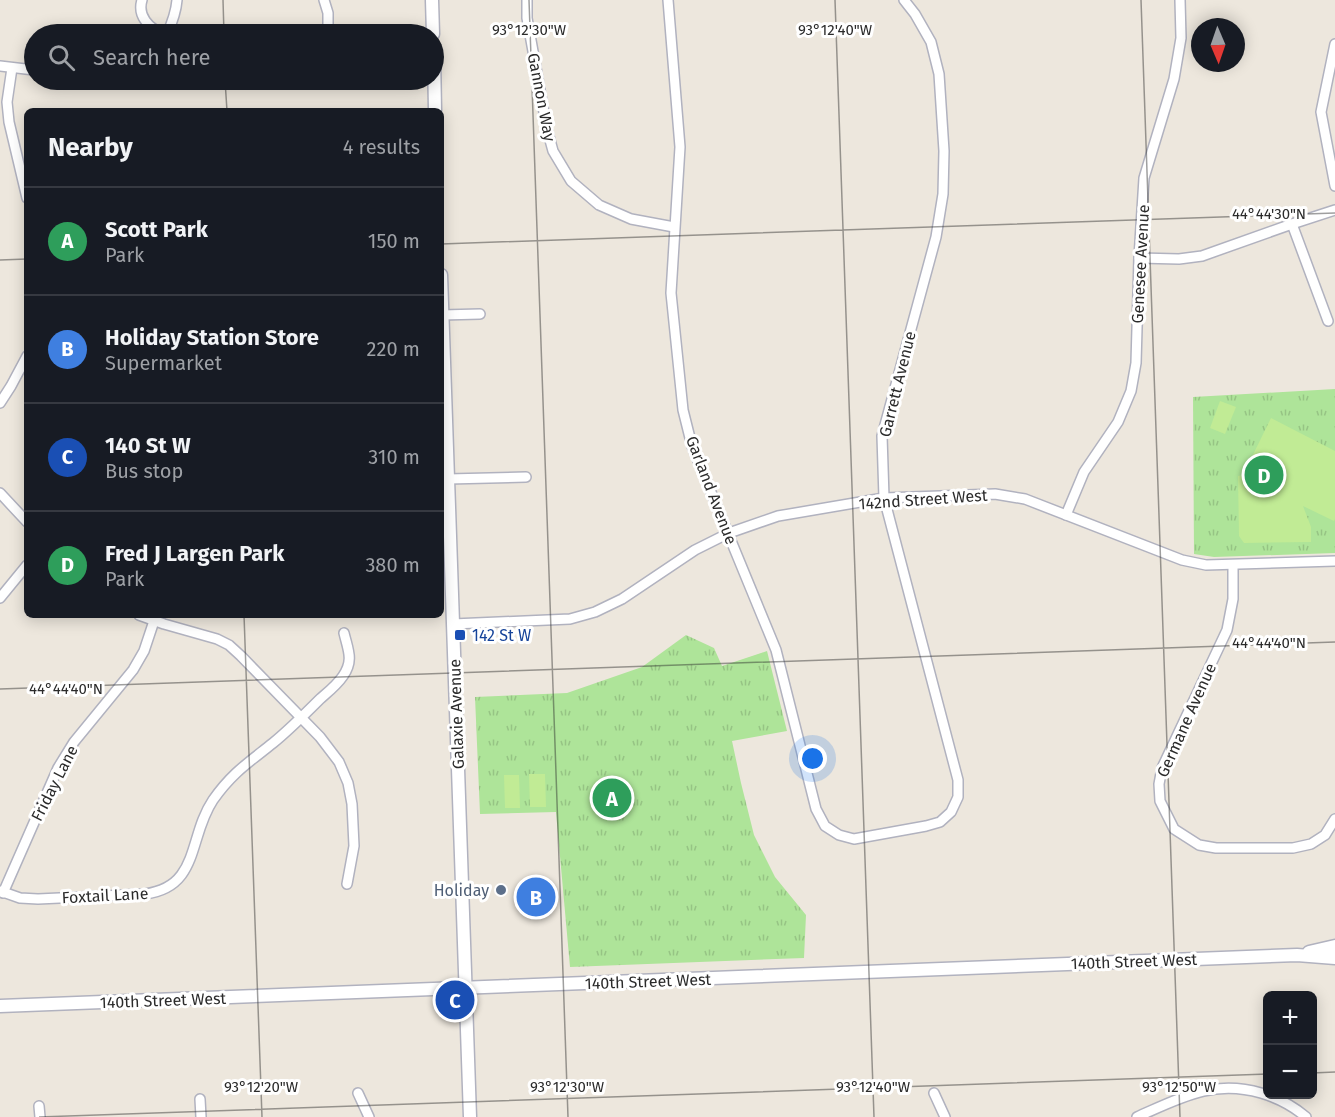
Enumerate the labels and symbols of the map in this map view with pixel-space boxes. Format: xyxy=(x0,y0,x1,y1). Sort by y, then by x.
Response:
north arrow xyxy=(1191,18,1245,72)
text: 93°12'30"W xyxy=(492,21,567,39)
text: 93°12'40"W xyxy=(798,21,873,39)
street label: Gannon Way xyxy=(524,51,559,143)
street label: Genesee Avenue xyxy=(1128,204,1153,324)
text: 44°44'30"N xyxy=(1232,205,1306,223)
street label: Garrett Avenue xyxy=(875,329,920,439)
street label: Garland Avenue xyxy=(682,433,741,547)
pin: D xyxy=(1244,452,1284,498)
street label: 142nd Street West xyxy=(858,486,988,513)
place label: 142 St W xyxy=(472,626,531,645)
marker: 142 St W xyxy=(453,628,467,642)
text: 44°44'40"N xyxy=(1232,634,1306,652)
street label: Galaxie Avenue xyxy=(445,659,468,769)
street label: Germane Avenue xyxy=(1153,660,1220,780)
text: 44°44'40"N xyxy=(29,680,103,698)
street label: Friday Lane xyxy=(27,742,82,824)
your location xyxy=(798,744,827,773)
pin: A xyxy=(592,776,632,820)
pin: B xyxy=(516,874,556,920)
place label: Holiday xyxy=(434,881,489,900)
marker: Holiday xyxy=(494,883,508,897)
street label: Foxtail Lane xyxy=(61,884,149,907)
street label: 140th Street West xyxy=(1071,950,1198,973)
street label: 140th Street West xyxy=(585,970,712,993)
pin: C xyxy=(436,978,474,1022)
street label: 140th Street West xyxy=(100,989,227,1012)
text: 93°12'20"W xyxy=(224,1078,299,1096)
text: 93°12'30"W xyxy=(530,1078,605,1096)
text: 93°12'40"W xyxy=(836,1078,911,1096)
text: 93°12'50"W xyxy=(1142,1078,1217,1096)

